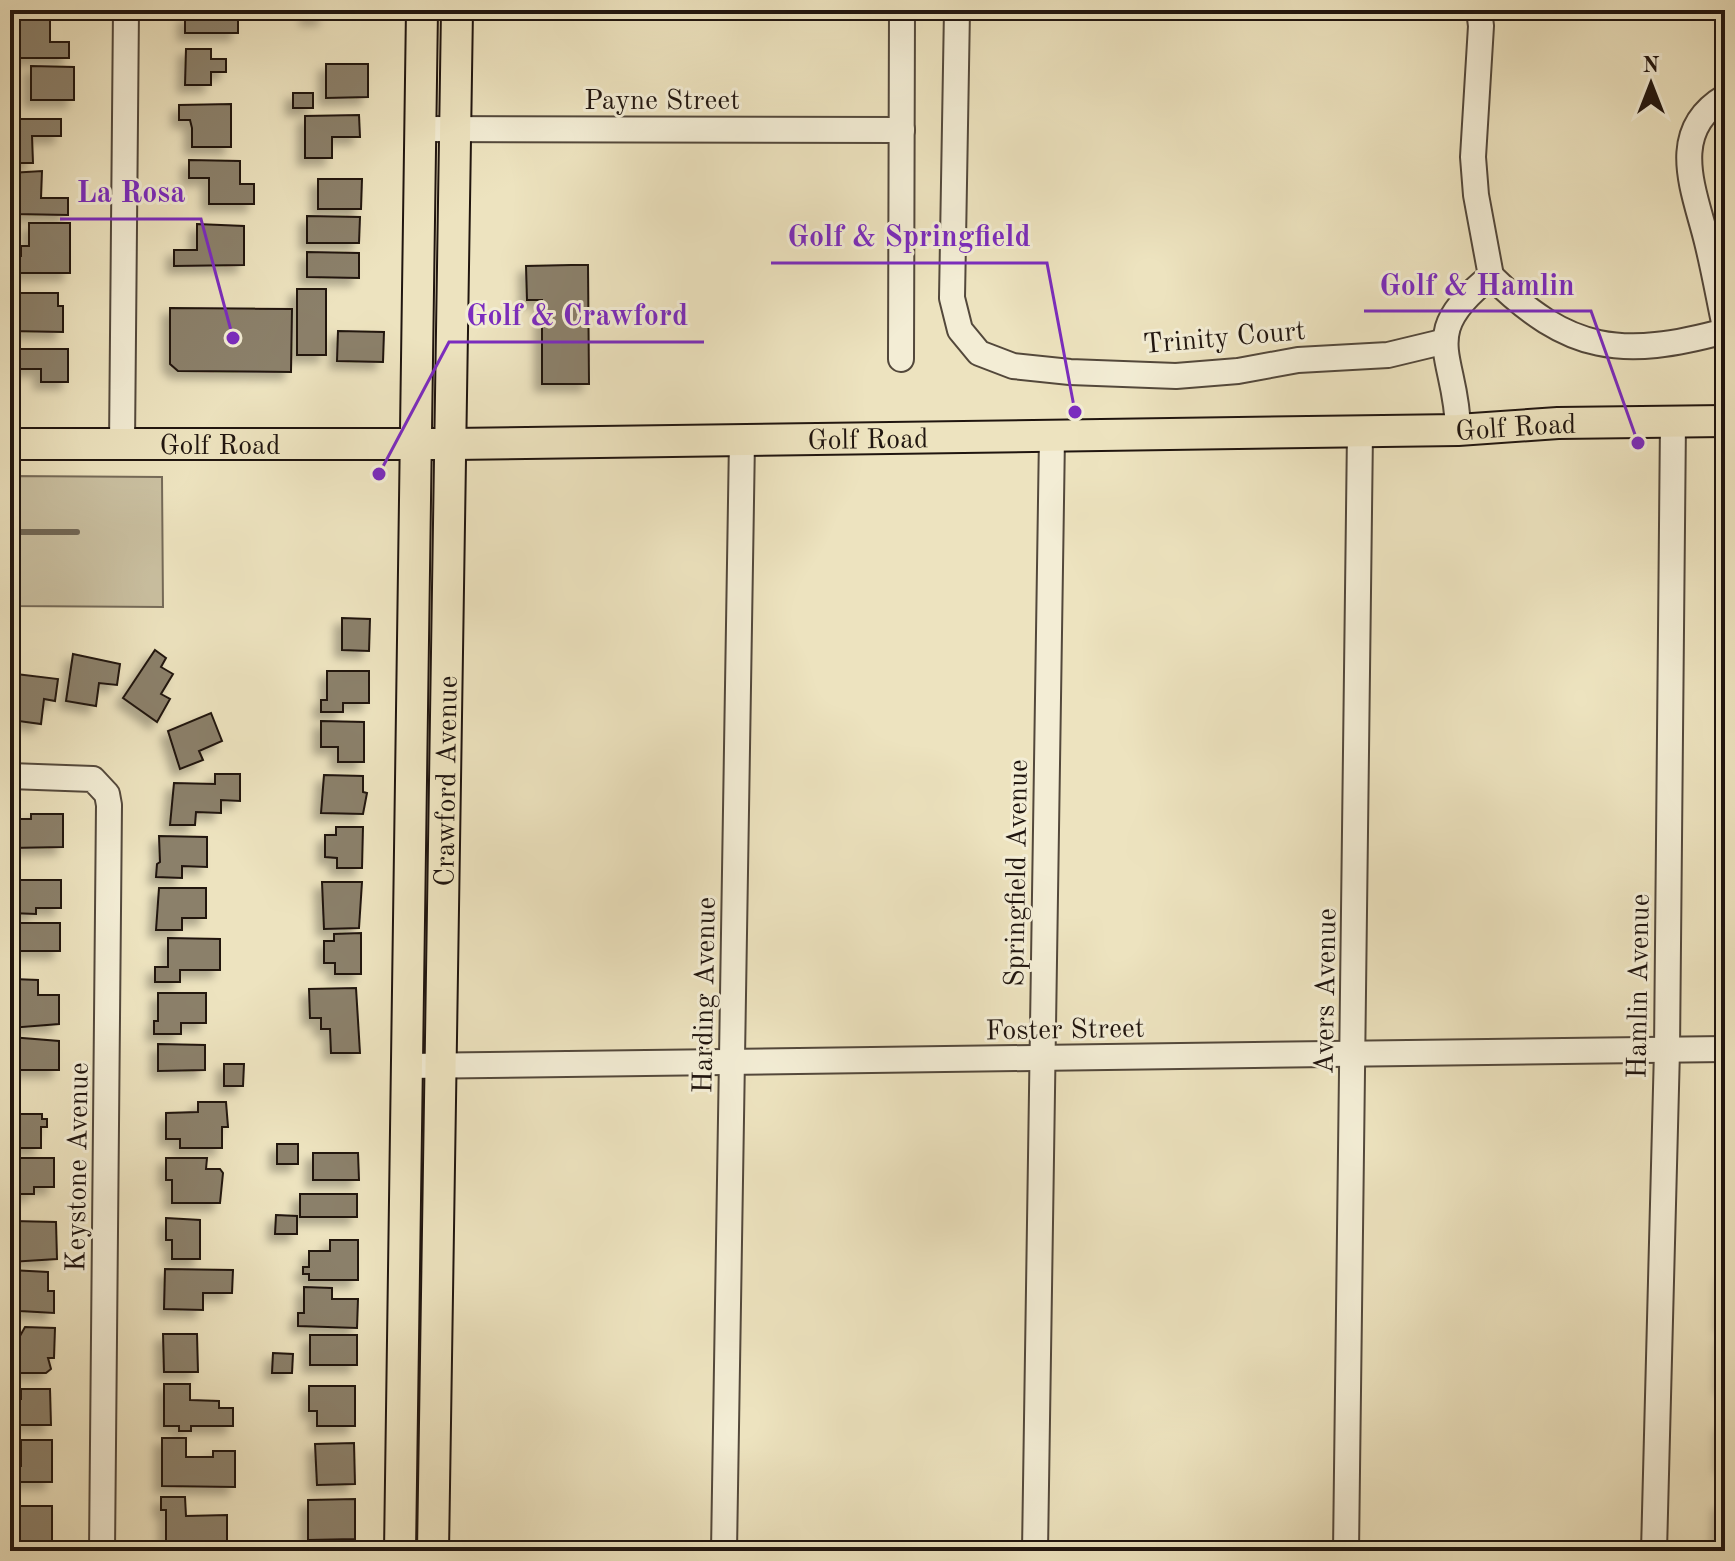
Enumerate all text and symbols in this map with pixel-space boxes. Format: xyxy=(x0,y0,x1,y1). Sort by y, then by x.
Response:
north arrow xyxy=(1611,44,1691,124)
text: N xyxy=(1643,55,1660,77)
street label: Payne Street xyxy=(584,88,740,116)
callout: La Rosa xyxy=(60,165,201,219)
text: La Rosa xyxy=(77,179,185,209)
callout: Golf & Springfield xyxy=(771,209,1047,263)
text: Golf & Springfield xyxy=(787,223,1031,253)
callout: Golf & Hamlin xyxy=(1364,257,1591,311)
text: Golf & Hamlin xyxy=(1379,272,1575,302)
callout: Golf & Crawford xyxy=(449,288,704,342)
text: Golf & Crawford xyxy=(466,302,688,332)
street label: Trinity Court xyxy=(1142,318,1307,360)
street label: Golf Road xyxy=(1455,412,1576,447)
street label: Golf Road xyxy=(807,426,929,456)
street label: Golf Road xyxy=(159,433,281,461)
street label: Crawford Avenue xyxy=(432,675,464,887)
street label: Springfield Avenue xyxy=(1002,759,1034,987)
street label: Hamlin Avenue xyxy=(1624,893,1656,1079)
street label: Harding Avenue xyxy=(690,897,722,1094)
street label: Avers Avenue xyxy=(1312,908,1342,1074)
street label: Foster Street xyxy=(985,1016,1145,1046)
street label: Keystone Avenue xyxy=(63,1062,95,1272)

